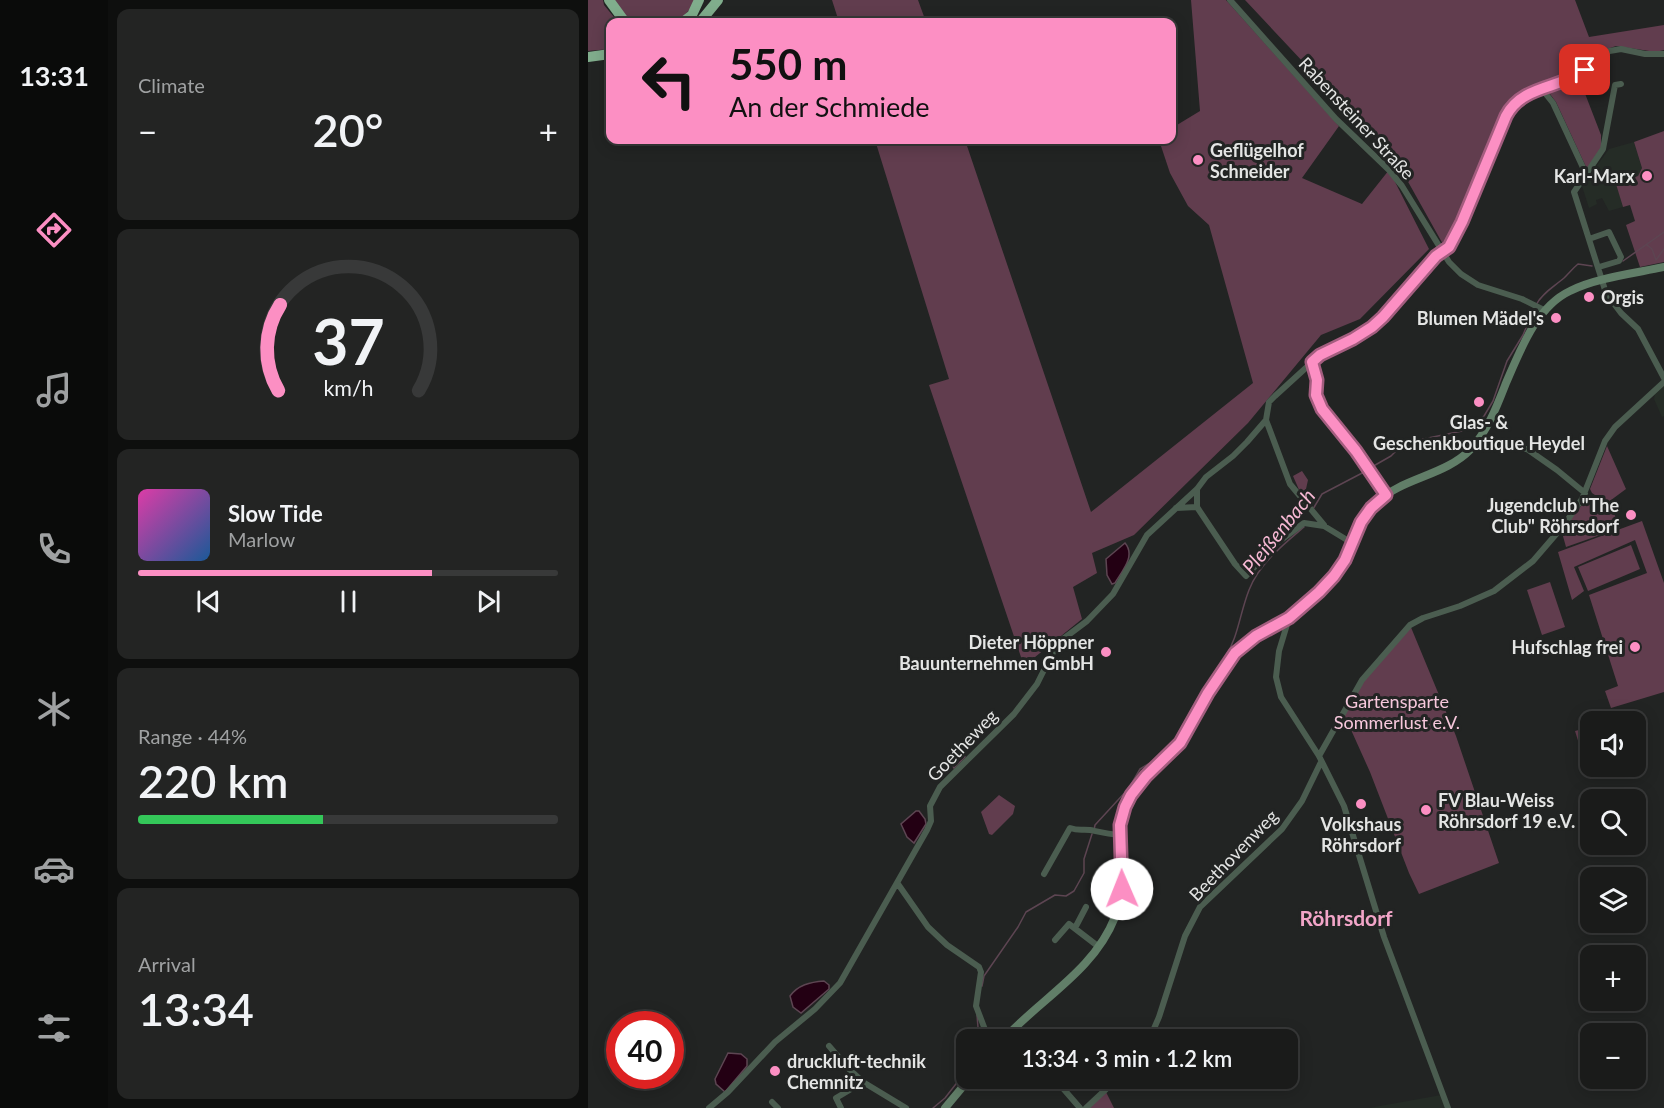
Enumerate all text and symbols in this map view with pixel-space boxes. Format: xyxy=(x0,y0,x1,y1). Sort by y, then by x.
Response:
text: 550 m xyxy=(729,39,847,89)
icon: left xyxy=(630,42,708,120)
pin xyxy=(1559,44,1610,95)
street label: Rabensteiner Straße xyxy=(1295,52,1419,184)
icon: arrive xyxy=(1568,53,1601,86)
text: 13:31 xyxy=(19,59,89,92)
text: Climate xyxy=(138,73,205,97)
text: An der Schmiede xyxy=(729,90,930,123)
text: 20° xyxy=(313,103,383,157)
text: − xyxy=(138,111,157,151)
text: + xyxy=(539,111,558,151)
place label: Geflügelhof Schneider xyxy=(1210,139,1304,182)
marker: Geflügelhof Schneider xyxy=(1191,153,1205,167)
place label: Karl-Marx xyxy=(1554,165,1636,187)
marker: Karl-Marx xyxy=(1640,169,1654,183)
icon: directions xyxy=(33,209,75,251)
place label: Orgis xyxy=(1601,286,1644,308)
marker: Orgis xyxy=(1582,290,1596,304)
text: 37 xyxy=(312,303,384,378)
place label: Blumen Mädel's xyxy=(1417,307,1544,329)
marker: Blumen Mädel's xyxy=(1549,311,1563,325)
icon: music xyxy=(33,369,75,411)
text: km/h xyxy=(323,376,373,402)
marker: Glas- & Geschenkboutique Heydel xyxy=(1472,395,1486,409)
place label: Glas- & Geschenkboutique Heydel xyxy=(1373,411,1585,454)
water label: Pleißenbach xyxy=(1237,484,1319,578)
place label: Jugendclub "The Club" Röhrsdorf xyxy=(1487,494,1620,537)
text: Slow Tide xyxy=(228,500,323,527)
marker: Jugendclub "The Club" Röhrsdorf xyxy=(1624,508,1638,522)
text: Marlow xyxy=(228,527,295,551)
icon: phone xyxy=(33,528,75,570)
icon: previous xyxy=(192,585,225,618)
icon: pause xyxy=(332,585,365,618)
icon: next xyxy=(472,585,505,618)
place label: Dieter Höppner Bauunternehmen GmbH xyxy=(899,631,1094,674)
place label: Hufschlag frei xyxy=(1511,636,1623,658)
marker: Hufschlag frei xyxy=(1628,640,1642,654)
marker: Dieter Höppner Bauunternehmen GmbH xyxy=(1099,645,1113,659)
icon: climate xyxy=(33,688,75,730)
park label: Gartensparte Sommerlust e.V. xyxy=(1334,690,1460,733)
street label: Goetheweg xyxy=(922,704,1002,786)
map controls xyxy=(1580,711,1646,1089)
button: sound xyxy=(1580,711,1646,777)
text: Range · 44% xyxy=(138,724,247,748)
text: 220 km xyxy=(138,754,288,808)
place label: FV Blau-Weiss Röhrsdorf 19 e.V. xyxy=(1438,789,1575,832)
button: search xyxy=(1580,789,1646,855)
marker: Volkshaus Röhrsdorf xyxy=(1354,797,1368,811)
marker: FV Blau-Weiss Röhrsdorf 19 e.V. xyxy=(1419,803,1433,817)
street label: Beethovenweg xyxy=(1184,805,1282,905)
place label: Volkshaus Röhrsdorf xyxy=(1320,813,1401,856)
icon: car xyxy=(33,848,75,890)
position arrow xyxy=(1090,857,1154,921)
button: layers xyxy=(1580,867,1646,933)
district label: Röhrsdorf xyxy=(1299,905,1393,930)
button: + xyxy=(1580,945,1646,1011)
text: Arrival xyxy=(138,952,196,976)
text: 13:34 xyxy=(138,982,254,1036)
icon: filters xyxy=(33,1007,75,1049)
speed limit sign: 40 xyxy=(606,1011,684,1089)
button: − xyxy=(1580,1023,1646,1089)
text: 13:34 · 3 min · 1.2 km xyxy=(1022,1045,1232,1072)
place label: druckluft-technik Chemnitz xyxy=(787,1050,926,1093)
marker: druckluft-technik Chemnitz xyxy=(768,1064,782,1078)

